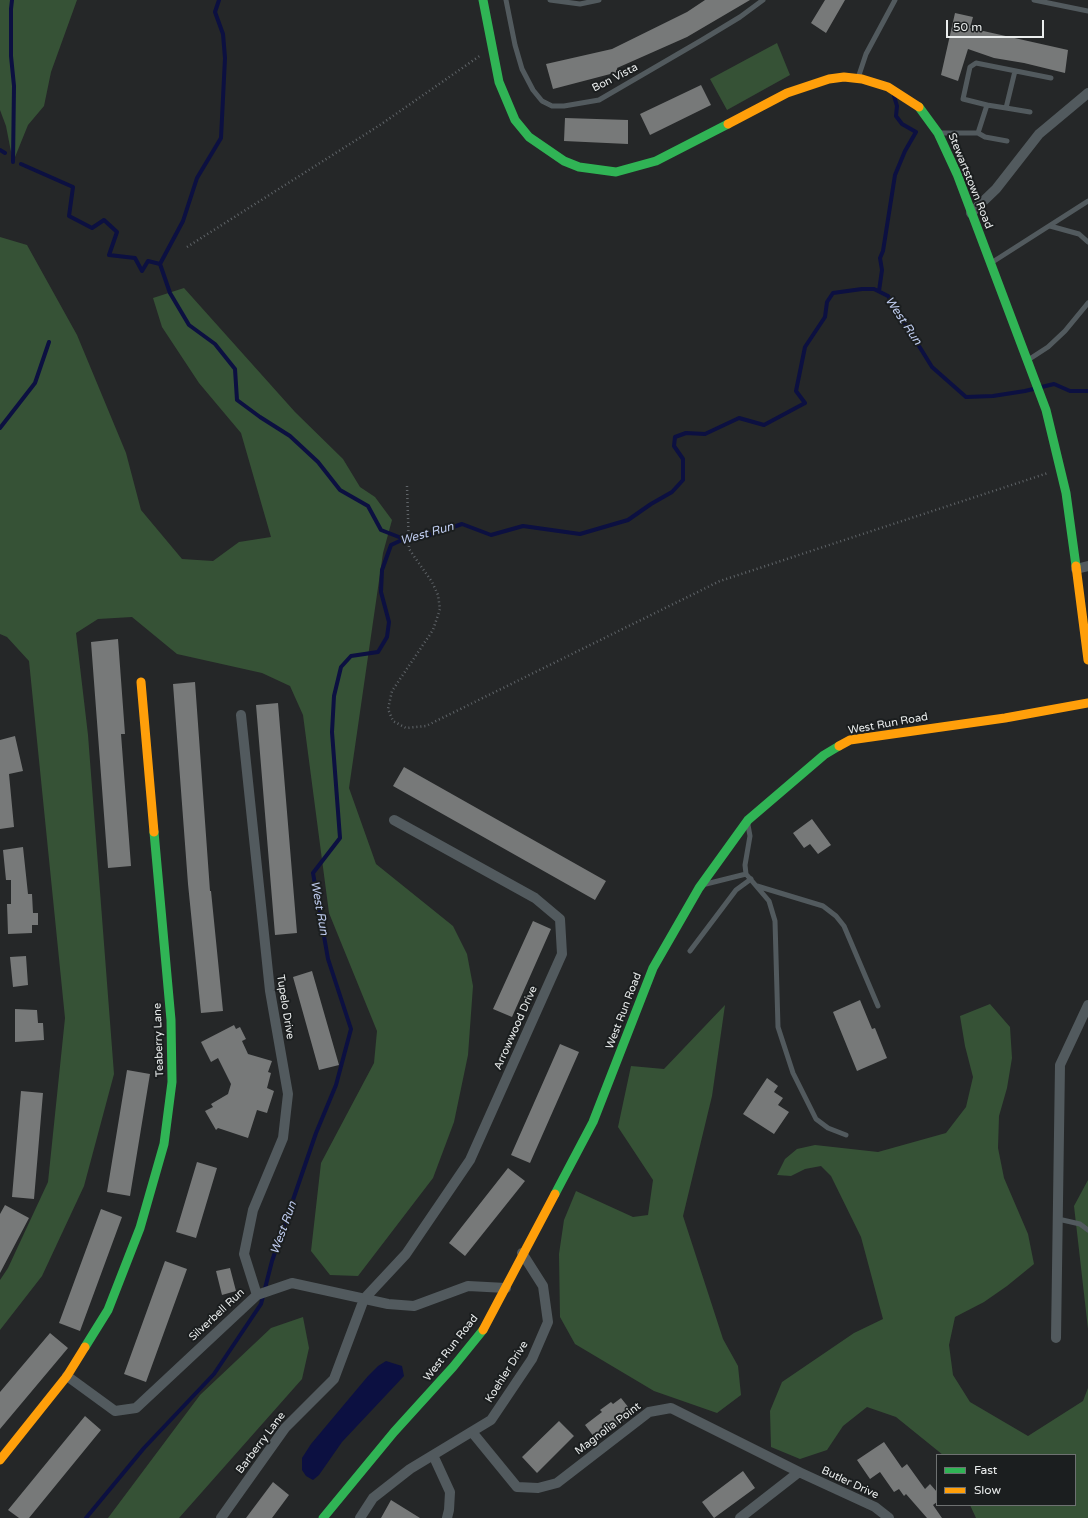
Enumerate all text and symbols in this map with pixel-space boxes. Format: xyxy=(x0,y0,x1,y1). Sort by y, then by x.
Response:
scale bar xyxy=(948,12,1046,38)
text: 50 m xyxy=(953,20,982,34)
street label: Bon Vista xyxy=(590,61,640,95)
street label: Stewartstown Road xyxy=(945,131,995,231)
water label: West Run xyxy=(882,294,924,348)
water label: West Run xyxy=(399,520,455,548)
street label: West Run Road xyxy=(847,710,929,738)
water label: West Run xyxy=(307,880,331,936)
street label: West Run Road xyxy=(603,971,645,1051)
street label: Tupelo Drive xyxy=(273,974,297,1040)
street label: Arrowwood Drive xyxy=(492,984,540,1072)
street label: Teaberry Lane xyxy=(151,1003,167,1077)
water label: West Run xyxy=(268,1200,300,1256)
street label: Silverbell Run xyxy=(187,1286,247,1344)
street label: West Run Road xyxy=(421,1312,481,1384)
street label: Koehler Drive xyxy=(483,1339,531,1405)
street label: Magnolia Point xyxy=(572,1400,644,1458)
street label: Barberry Lane xyxy=(234,1410,288,1476)
legend xyxy=(936,1454,1076,1506)
text: Fast xyxy=(974,1463,997,1477)
street label: Butler Drive xyxy=(819,1464,881,1502)
text: Slow xyxy=(974,1483,1001,1497)

